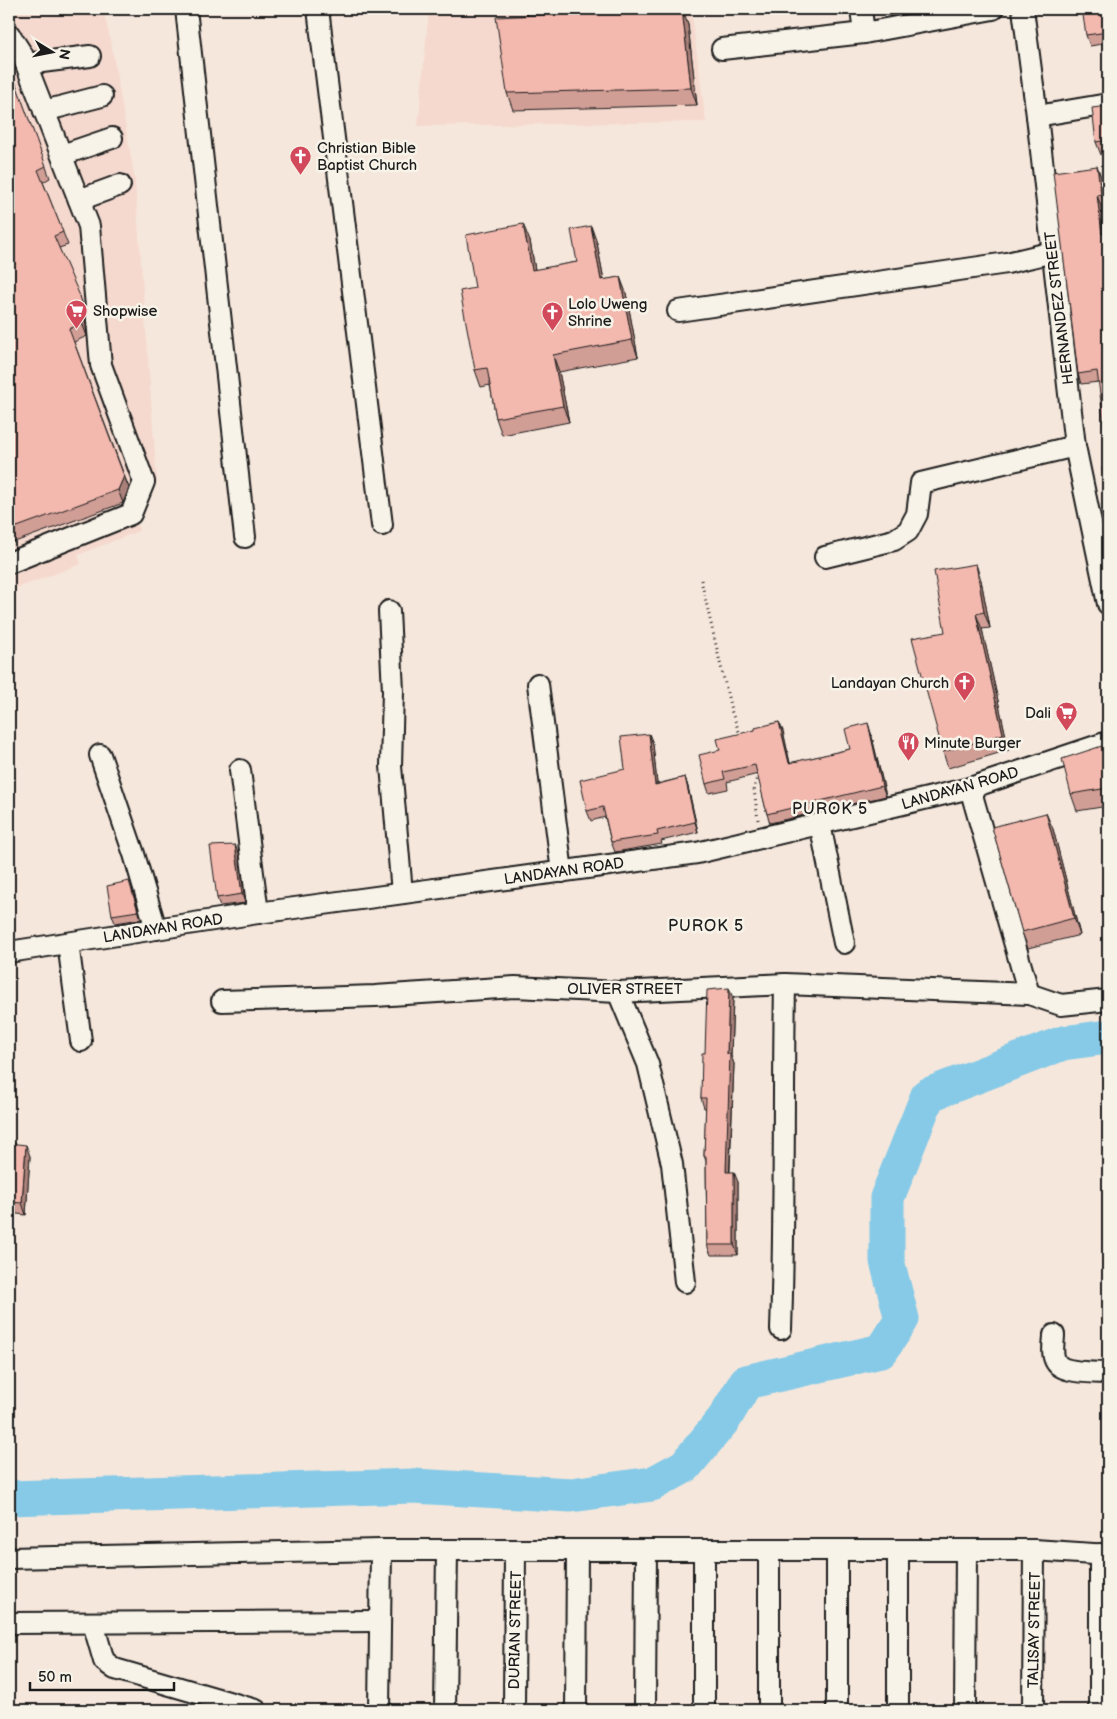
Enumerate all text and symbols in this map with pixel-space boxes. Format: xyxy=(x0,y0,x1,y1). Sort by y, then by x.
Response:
north arrow xyxy=(28,28,78,78)
text: N xyxy=(55,48,74,61)
place label: Christian Bible Baptist Church xyxy=(317,139,417,175)
church icon: Christian Bible Baptist Church xyxy=(289,145,313,176)
street label: HERNANDEZ STREET xyxy=(1041,230,1078,386)
place label: Lolo Uweng Shrine xyxy=(568,295,647,331)
supermarket icon: Shopwise xyxy=(65,299,89,330)
church icon: Lolo Uweng Shrine xyxy=(540,301,564,332)
place label: Shopwise xyxy=(93,302,158,321)
church icon: Landayan Church xyxy=(953,671,977,702)
place label: Landayan Church xyxy=(831,674,949,693)
supermarket icon: Dali xyxy=(1055,701,1079,732)
place label: Dali xyxy=(1025,704,1051,723)
restaurant icon: Minute Burger xyxy=(896,731,920,762)
place label: Minute Burger xyxy=(924,734,1022,753)
street label: LANDAYAN ROAD xyxy=(899,763,1021,814)
district label: PUROK 5 xyxy=(792,800,868,819)
street label: LANDAYAN ROAD xyxy=(503,854,625,889)
street label: LANDAYAN ROAD xyxy=(102,910,224,947)
district label: PUROK 5 xyxy=(668,917,744,936)
street label: OLIVER STREET xyxy=(567,980,683,999)
street label: DURIAN STREET xyxy=(505,1571,526,1690)
street label: TALISAY STREET xyxy=(1024,1572,1045,1688)
scale bar xyxy=(30,1659,174,1691)
text: 50 m xyxy=(38,1668,72,1687)

